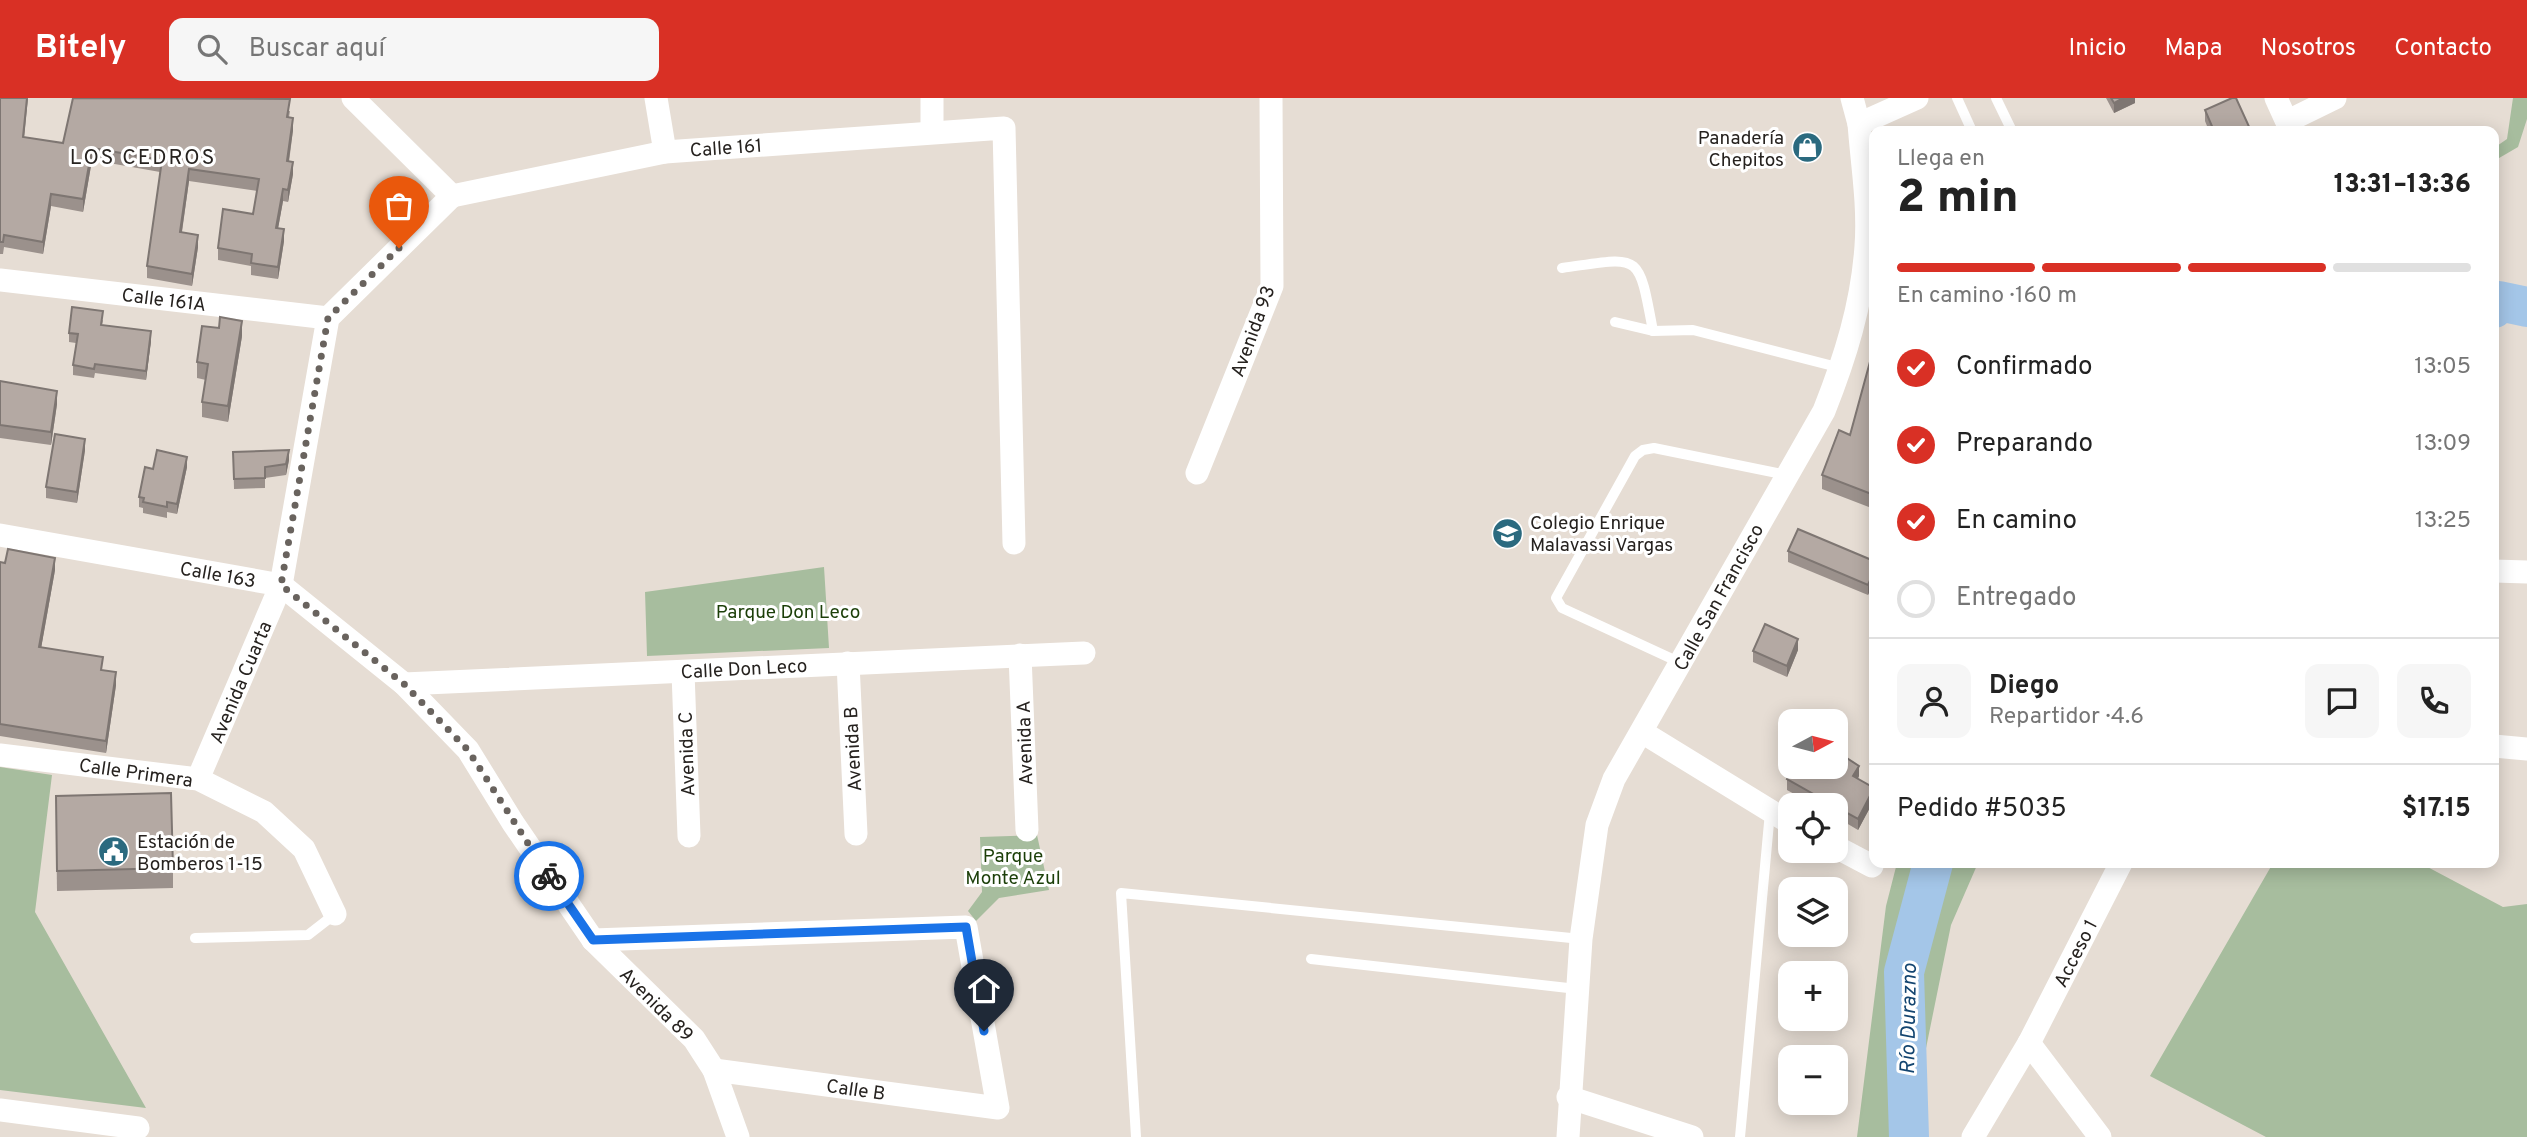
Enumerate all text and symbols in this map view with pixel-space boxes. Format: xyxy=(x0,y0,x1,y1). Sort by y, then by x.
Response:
search box xyxy=(169,18,659,81)
text: Bitely xyxy=(35,28,127,70)
icon: search xyxy=(193,30,231,68)
text: Buscar aquí xyxy=(249,33,385,66)
text: Inicio xyxy=(2069,34,2126,64)
text: Mapa xyxy=(2164,34,2223,64)
text: Nosotros xyxy=(2261,34,2356,64)
text: Contacto xyxy=(2394,34,2492,64)
place label: Panadería Chepitos xyxy=(1698,127,1784,173)
shop icon: Panadería Chepitos xyxy=(1790,131,1824,165)
street label: Calle 161 xyxy=(689,134,763,163)
district label: LOS CEDROS xyxy=(70,145,216,172)
text: Llega en xyxy=(1897,145,1985,174)
text: 13:31–13:36 xyxy=(2334,169,2471,202)
text: 2 min xyxy=(1897,170,2019,229)
pin xyxy=(369,176,429,248)
icon: bag xyxy=(380,187,418,225)
text: En camino · 160 m xyxy=(1897,282,2077,311)
street label: Avenida 93 xyxy=(1226,283,1281,381)
street label: Calle 161A xyxy=(120,284,207,318)
icon: check xyxy=(1897,349,1935,387)
text: Confirmado xyxy=(1956,351,2093,384)
text: 13:05 xyxy=(2414,353,2471,382)
icon: check xyxy=(1897,426,1935,464)
text: Preparando xyxy=(1956,428,2093,461)
text: 13:09 xyxy=(2415,430,2471,459)
icon: check xyxy=(1897,503,1935,541)
text: En camino xyxy=(1956,505,2077,538)
text: 13:25 xyxy=(2415,507,2471,536)
place label: Colegio Enrique Malavassi Vargas xyxy=(1530,512,1673,558)
school or university icon: Colegio Enrique Malavassi Vargas xyxy=(1490,516,1524,550)
street label: Calle San Francisco xyxy=(1669,520,1770,676)
street label: Calle 163 xyxy=(178,557,258,594)
text: Entregado xyxy=(1956,582,2076,615)
park label: Parque Don Leco xyxy=(716,601,860,625)
street label: Avenida Cuarta xyxy=(205,618,278,748)
street label: Calle Don Leco xyxy=(680,655,808,685)
button: person xyxy=(1897,664,1971,738)
button: chat xyxy=(2305,664,2379,738)
button: phone xyxy=(2397,664,2471,738)
text: Diego xyxy=(1989,670,2059,703)
street label: Avenida A xyxy=(1013,700,1039,786)
text: Repartidor · 4.6 xyxy=(1989,703,2144,732)
street label: Avenida B xyxy=(840,706,868,792)
north arrow xyxy=(1778,709,1848,779)
map controls xyxy=(1778,709,1848,1115)
street label: Avenida C xyxy=(675,711,701,797)
street label: Calle Primera xyxy=(77,754,194,794)
button: locate xyxy=(1778,793,1848,863)
text: Pedido #5035 xyxy=(1897,793,2067,826)
text: $17.15 xyxy=(2402,793,2471,826)
place label: Estación de Bomberos 1-15 xyxy=(137,831,263,877)
public building icon: Estación de Bomberos 1-15 xyxy=(97,835,131,869)
courier xyxy=(514,841,584,911)
park label: Parque Monte Azul xyxy=(965,845,1061,891)
icon: bike xyxy=(530,857,568,895)
button: layers xyxy=(1778,877,1848,947)
street label: Acceso 1 xyxy=(2050,916,2104,992)
pin xyxy=(954,959,1014,1031)
button: + xyxy=(1778,961,1848,1031)
water label: Río Durazno xyxy=(1895,962,1924,1075)
street label: Avenida 89 xyxy=(613,963,698,1048)
icon: home xyxy=(965,970,1003,1008)
button: − xyxy=(1778,1045,1848,1115)
street label: Calle B xyxy=(825,1075,887,1107)

